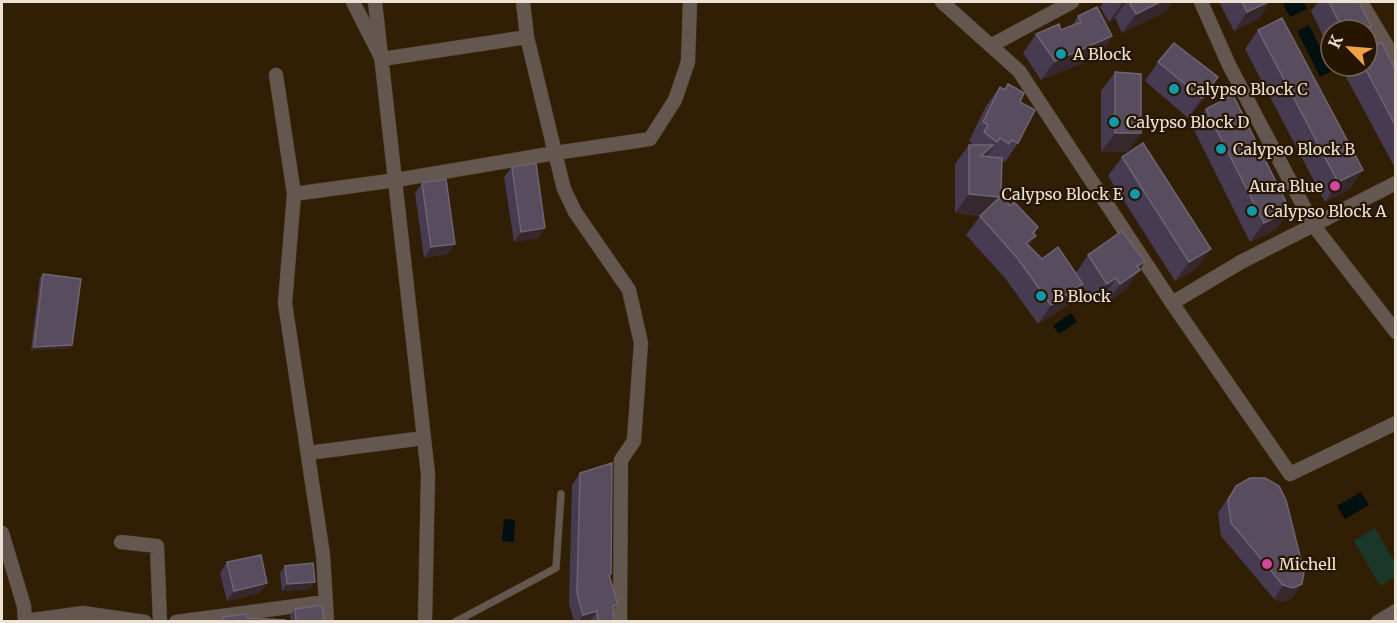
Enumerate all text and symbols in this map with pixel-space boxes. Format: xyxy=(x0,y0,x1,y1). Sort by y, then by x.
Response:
north arrow xyxy=(1319,18,1379,78)
text: K xyxy=(1324,32,1347,51)
place label: A Block xyxy=(1072,44,1132,64)
marker: A Block xyxy=(1054,47,1068,61)
place label: Calypso Block C xyxy=(1186,79,1308,99)
marker: Calypso Block C xyxy=(1167,82,1181,96)
place label: Calypso Block D xyxy=(1126,112,1249,132)
marker: Calypso Block D xyxy=(1107,115,1121,129)
place label: Calypso Block B xyxy=(1233,139,1355,159)
marker: Calypso Block B xyxy=(1214,142,1228,156)
place label: Aura Blue xyxy=(1248,176,1323,196)
marker: Aura Blue xyxy=(1328,179,1342,193)
place label: Calypso Block E xyxy=(1001,184,1124,204)
marker: Calypso Block E xyxy=(1128,187,1142,201)
place label: Calypso Block A xyxy=(1264,201,1387,221)
marker: Calypso Block A xyxy=(1245,204,1259,218)
place label: B Block xyxy=(1053,286,1112,306)
marker: B Block xyxy=(1034,289,1048,303)
place label: Michell xyxy=(1279,554,1337,574)
marker: Michell xyxy=(1260,557,1274,571)

